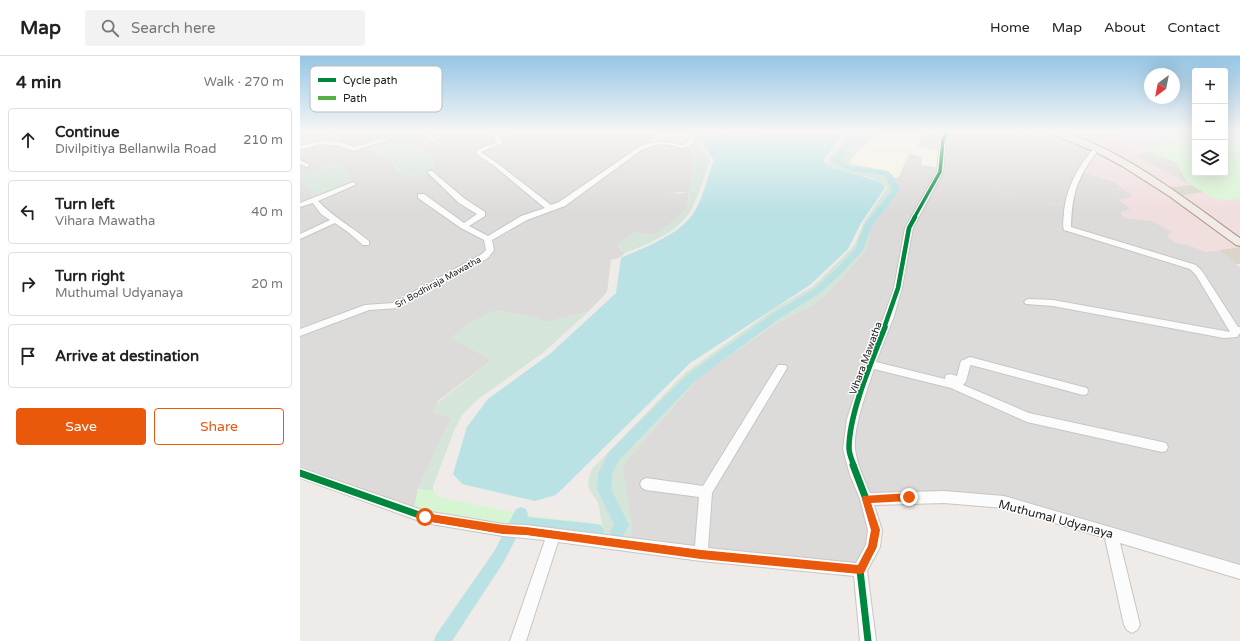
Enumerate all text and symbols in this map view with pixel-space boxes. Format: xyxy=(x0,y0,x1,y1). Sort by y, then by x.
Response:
search box xyxy=(85,10,365,46)
text: Map xyxy=(20,17,61,39)
icon: search xyxy=(99,17,121,39)
text: Search here xyxy=(131,19,215,37)
text: Home xyxy=(990,19,1030,36)
text: Map xyxy=(1052,19,1082,36)
text: About xyxy=(1104,19,1146,36)
text: Contact xyxy=(1168,19,1220,36)
legend xyxy=(310,66,442,112)
north arrow xyxy=(1144,68,1180,104)
map controls xyxy=(1192,68,1228,176)
button: + xyxy=(1192,68,1228,104)
text: 4 min xyxy=(16,72,61,93)
text: Walk · 270 m xyxy=(204,74,284,90)
text: Cycle path xyxy=(343,74,398,87)
text: Path xyxy=(343,92,367,105)
button: − xyxy=(1192,104,1228,140)
text: Continue xyxy=(55,123,119,141)
icon: ahead xyxy=(17,129,39,151)
text: 210 m xyxy=(243,132,283,148)
button: layers xyxy=(1192,140,1228,176)
text: Divilpitiya Bellanwila Road xyxy=(55,141,216,157)
text: Turn left xyxy=(55,195,115,213)
icon: left xyxy=(17,201,39,223)
text: 40 m xyxy=(251,204,283,220)
text: Vihara Mawatha xyxy=(55,213,155,229)
street label: Sri Bodhiraja Mawatha xyxy=(393,254,483,311)
text: Turn right xyxy=(55,267,125,285)
icon: right xyxy=(17,273,39,295)
text: 20 m xyxy=(251,276,283,292)
text: Muthumal Udyanaya xyxy=(55,285,183,301)
street label: Vihara Mawatha xyxy=(847,320,885,397)
icon: arrive xyxy=(17,345,39,367)
text: Arrive at destination xyxy=(55,347,199,365)
button: Save xyxy=(16,408,146,445)
button: Share xyxy=(154,408,284,445)
route end xyxy=(900,488,918,506)
street label: Muthumal Udyanaya xyxy=(997,497,1115,541)
route start xyxy=(416,508,434,526)

